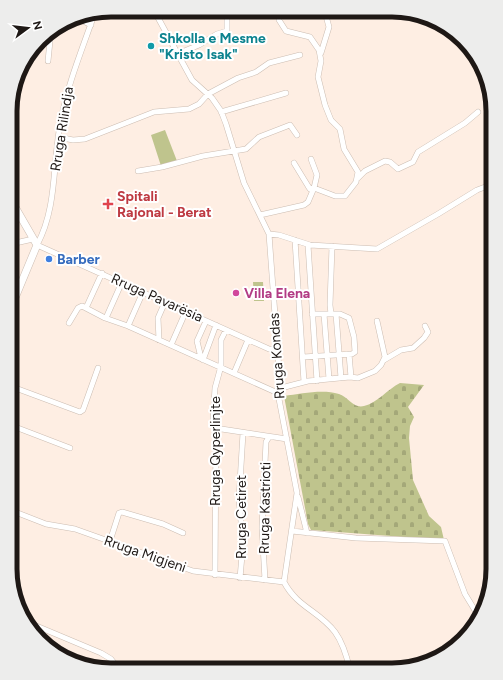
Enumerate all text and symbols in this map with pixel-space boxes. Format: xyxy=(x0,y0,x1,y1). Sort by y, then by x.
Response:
north arrow xyxy=(8,8,48,48)
text: N xyxy=(30,20,45,31)
place label: Shkolla e Mesme "Kristo Isak" xyxy=(159,30,266,63)
marker: Shkolla e Mesme "Kristo Isak" xyxy=(146,41,156,51)
street label: Rruga Rilindja xyxy=(47,86,77,172)
place label: Spitali Rajonal - Berat xyxy=(117,188,212,221)
marker: Spitali Rajonal - Berat xyxy=(102,198,114,210)
place label: Barber xyxy=(57,251,100,268)
marker: Barber xyxy=(44,254,54,264)
street label: Rruga Pavarësia xyxy=(108,270,206,326)
place label: Villa Elena xyxy=(244,285,310,302)
marker: Villa Elena xyxy=(231,288,241,298)
street label: Rruga Kondas xyxy=(266,312,288,400)
street label: Rruga Qyperlinjte xyxy=(207,396,224,506)
street label: Rruga Kastrioti xyxy=(256,462,274,554)
street label: Rruga Cetiret xyxy=(233,475,250,559)
street label: Rruga Migjeni xyxy=(102,532,188,576)

